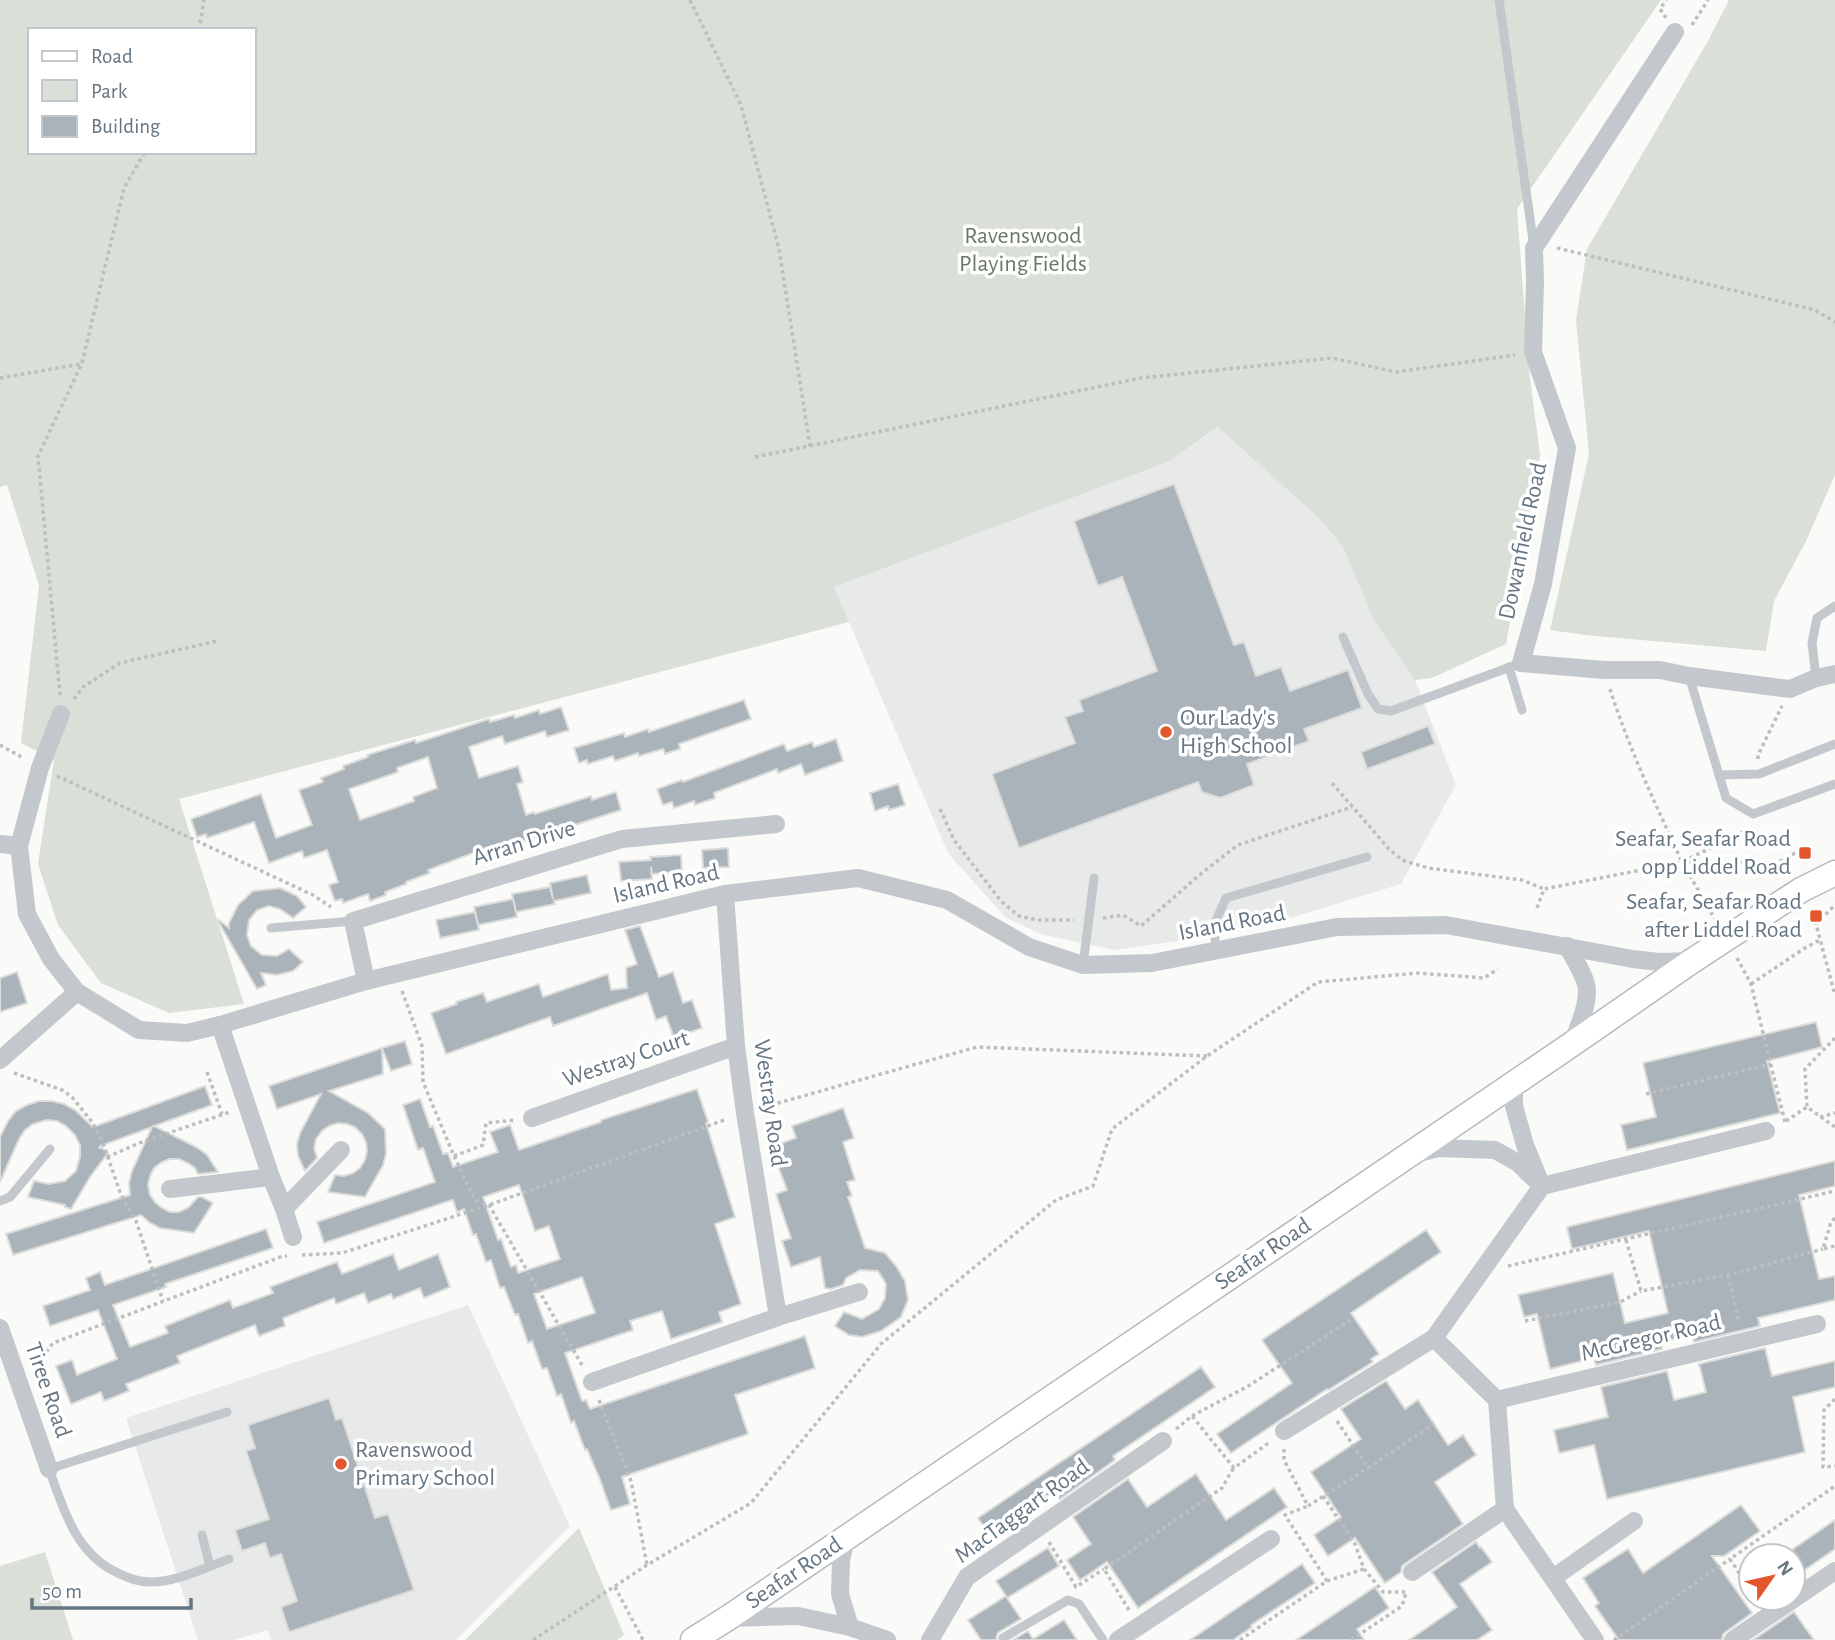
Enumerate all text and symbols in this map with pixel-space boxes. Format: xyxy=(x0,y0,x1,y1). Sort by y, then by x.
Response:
legend xyxy=(28,28,256,154)
text: Road xyxy=(91,46,133,67)
text: Park xyxy=(91,81,128,102)
text: Building xyxy=(91,116,161,137)
park label: Ravenswood Playing Fields xyxy=(959,224,1087,276)
street label: Dowanfield Road xyxy=(1495,460,1551,622)
place label: Our Lady's High School xyxy=(1180,706,1292,758)
marker: Our Lady's High School xyxy=(1158,724,1174,740)
street label: Arran Drive xyxy=(470,816,578,870)
place label: Seafar, Seafar Road opp Liddel Road xyxy=(1615,827,1791,879)
marker: Seafar, Seafar Road opp Liddel Road xyxy=(1797,845,1813,861)
street label: Island Road xyxy=(611,860,721,908)
place label: Seafar, Seafar Road after Liddel Road xyxy=(1626,890,1802,942)
street label: Island Road xyxy=(1177,901,1287,945)
marker: Seafar, Seafar Road after Liddel Road xyxy=(1808,908,1824,924)
street label: Westray Court xyxy=(560,1026,692,1092)
street label: Westray Road xyxy=(749,1038,791,1168)
street label: Seafar Road xyxy=(1211,1213,1315,1295)
street label: McGregor Road xyxy=(1579,1310,1723,1366)
street label: Tiree Road xyxy=(21,1339,75,1441)
place label: Ravenswood Primary School xyxy=(355,1438,495,1490)
street label: MacTaggart Road xyxy=(950,1454,1094,1568)
marker: Ravenswood Primary School xyxy=(333,1456,349,1472)
street label: Seafar Road xyxy=(742,1532,846,1614)
north arrow xyxy=(1737,1542,1807,1612)
text: N xyxy=(1773,1558,1796,1579)
scale bar xyxy=(32,1566,191,1610)
text: 50 m xyxy=(42,1581,82,1602)

